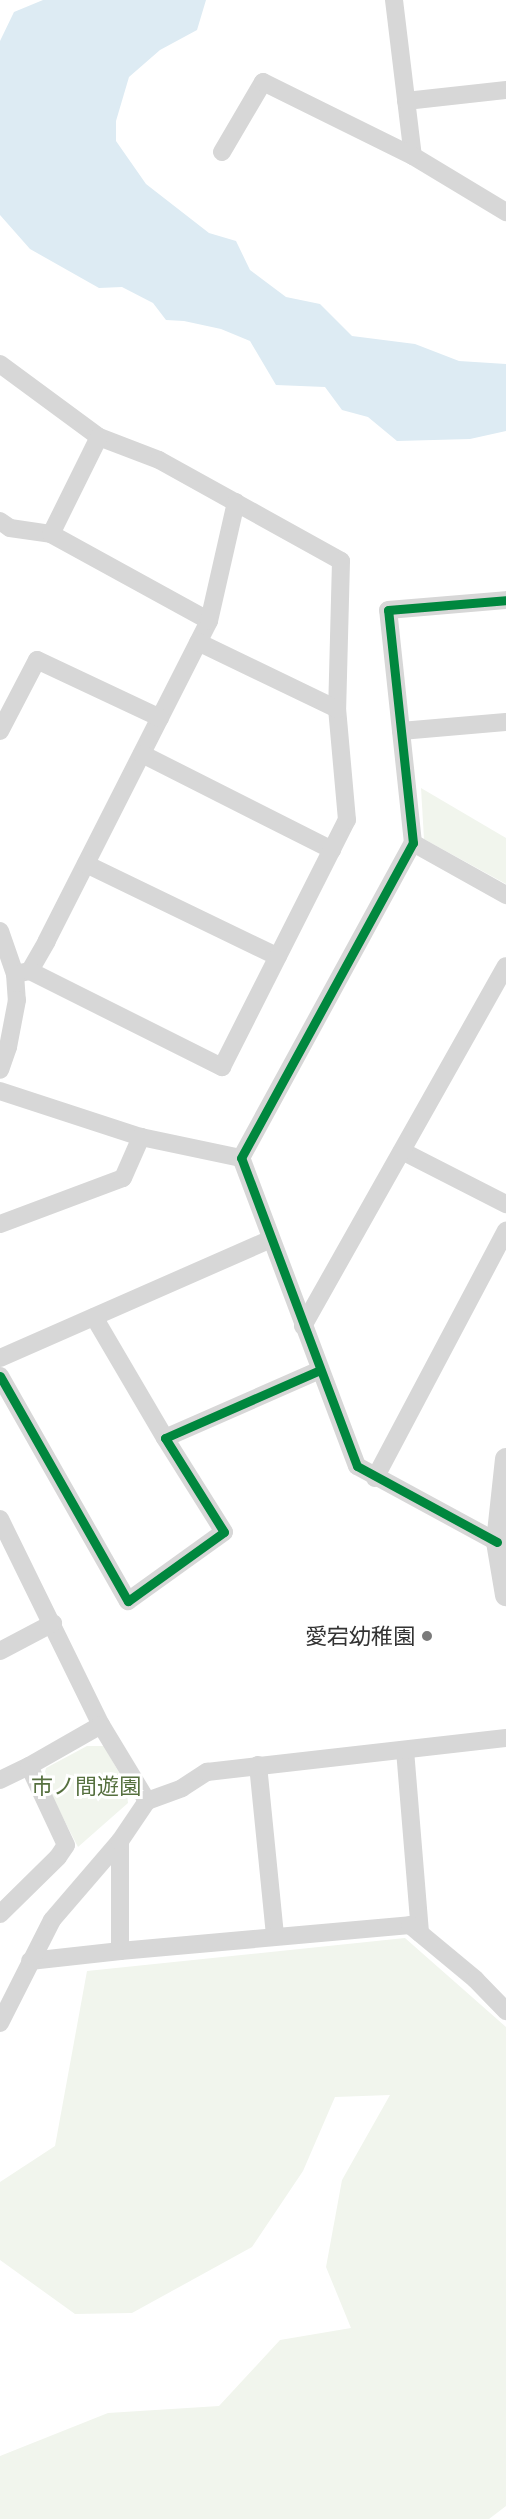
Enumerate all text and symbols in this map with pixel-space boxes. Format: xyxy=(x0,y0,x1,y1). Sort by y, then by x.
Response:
place label: 愛宕幼稚園 xyxy=(305,1623,415,1649)
marker: 愛宕幼稚園 xyxy=(420,1629,434,1643)
park label: 市ノ間遊園 xyxy=(31,1773,141,1799)

